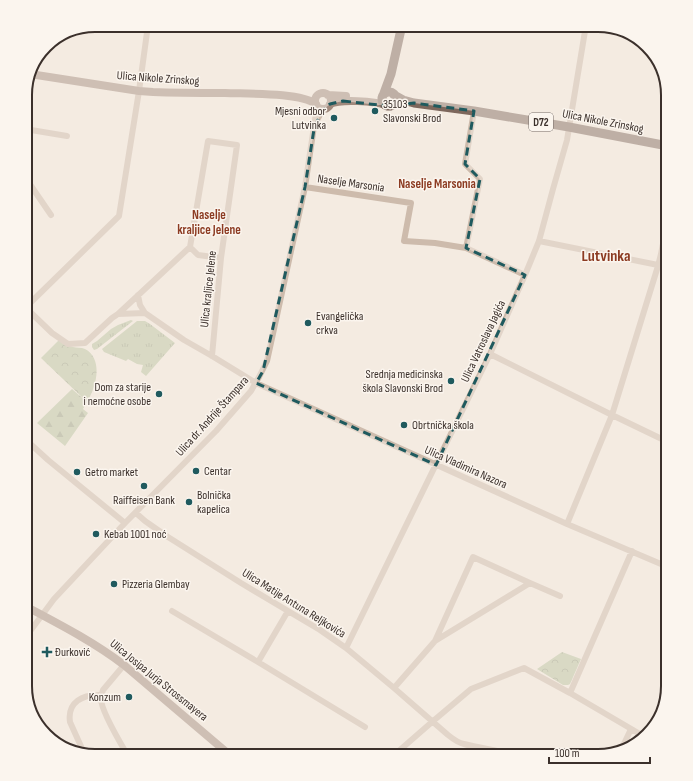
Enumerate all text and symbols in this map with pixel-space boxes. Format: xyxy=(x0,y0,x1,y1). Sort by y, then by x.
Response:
street label: Ulica Nikole Zrinskog xyxy=(116,68,200,89)
place label: 35103 Slavonski Brod xyxy=(383,97,441,126)
place label: Mjesni odbor Lutvinka xyxy=(275,104,327,133)
marker: 35103 Slavonski Brod xyxy=(370,106,380,116)
street label: Ulica Nikole Zrinskog xyxy=(561,106,645,137)
marker: Mjesni odbor Lutvinka xyxy=(329,113,339,123)
road number: D72 xyxy=(529,113,553,131)
street label: Naselje Marsonia xyxy=(316,171,386,196)
district label: Naselje Marsonia xyxy=(398,176,476,192)
district label: Naselje kraljice Jelene xyxy=(177,207,241,238)
district label: Lutvinka xyxy=(582,247,631,266)
street label: Ulica kraljice Jelene xyxy=(197,250,220,328)
street label: Ulica Vatroslava Jagića xyxy=(458,297,509,385)
place label: Evangelička crkva xyxy=(316,309,364,338)
marker: Evangelička crkva xyxy=(303,318,313,328)
place label: Srednja medicinska škola Slavonski Brod xyxy=(362,367,443,396)
street label: Ulica dr. Andrije Štampara xyxy=(173,373,252,459)
marker: Srednja medicinska škola Slavonski Brod xyxy=(446,376,456,386)
place label: Dom za starije i nemoćne osobe xyxy=(84,380,151,409)
marker: Dom za starije i nemoćne osobe xyxy=(154,389,164,399)
place label: Obrtnička škola xyxy=(412,418,474,433)
marker: Obrtnička škola xyxy=(399,420,409,430)
street label: Ulica Vladimira Nazora xyxy=(422,443,510,493)
place label: Centar xyxy=(204,464,232,479)
place label: Getro market xyxy=(85,465,139,480)
marker: Centar xyxy=(191,466,201,476)
marker: Getro market xyxy=(72,467,82,477)
marker: Raiffeisen Bank xyxy=(139,481,149,491)
place label: Bolnička kapelica xyxy=(197,488,231,517)
place label: Raiffeisen Bank xyxy=(113,493,175,508)
marker: Bolnička kapelica xyxy=(184,497,194,507)
place label: Kebab 1001 noć xyxy=(104,527,167,542)
marker: Kebab 1001 noć xyxy=(91,529,101,539)
street label: Ulica Matije Antuna Reljkovića xyxy=(239,565,349,642)
place label: Pizzeria Glembay xyxy=(122,577,190,592)
marker: Pizzeria Glembay xyxy=(109,579,119,589)
street label: Ulica Josipa Jurja Strossmayera xyxy=(107,636,211,725)
place label: Đurković xyxy=(55,645,91,660)
marker: Đurković xyxy=(42,647,52,657)
place label: Konzum xyxy=(89,690,121,705)
marker: Konzum xyxy=(124,692,134,702)
scale bar xyxy=(549,739,650,765)
text: 100 m xyxy=(555,746,580,761)

